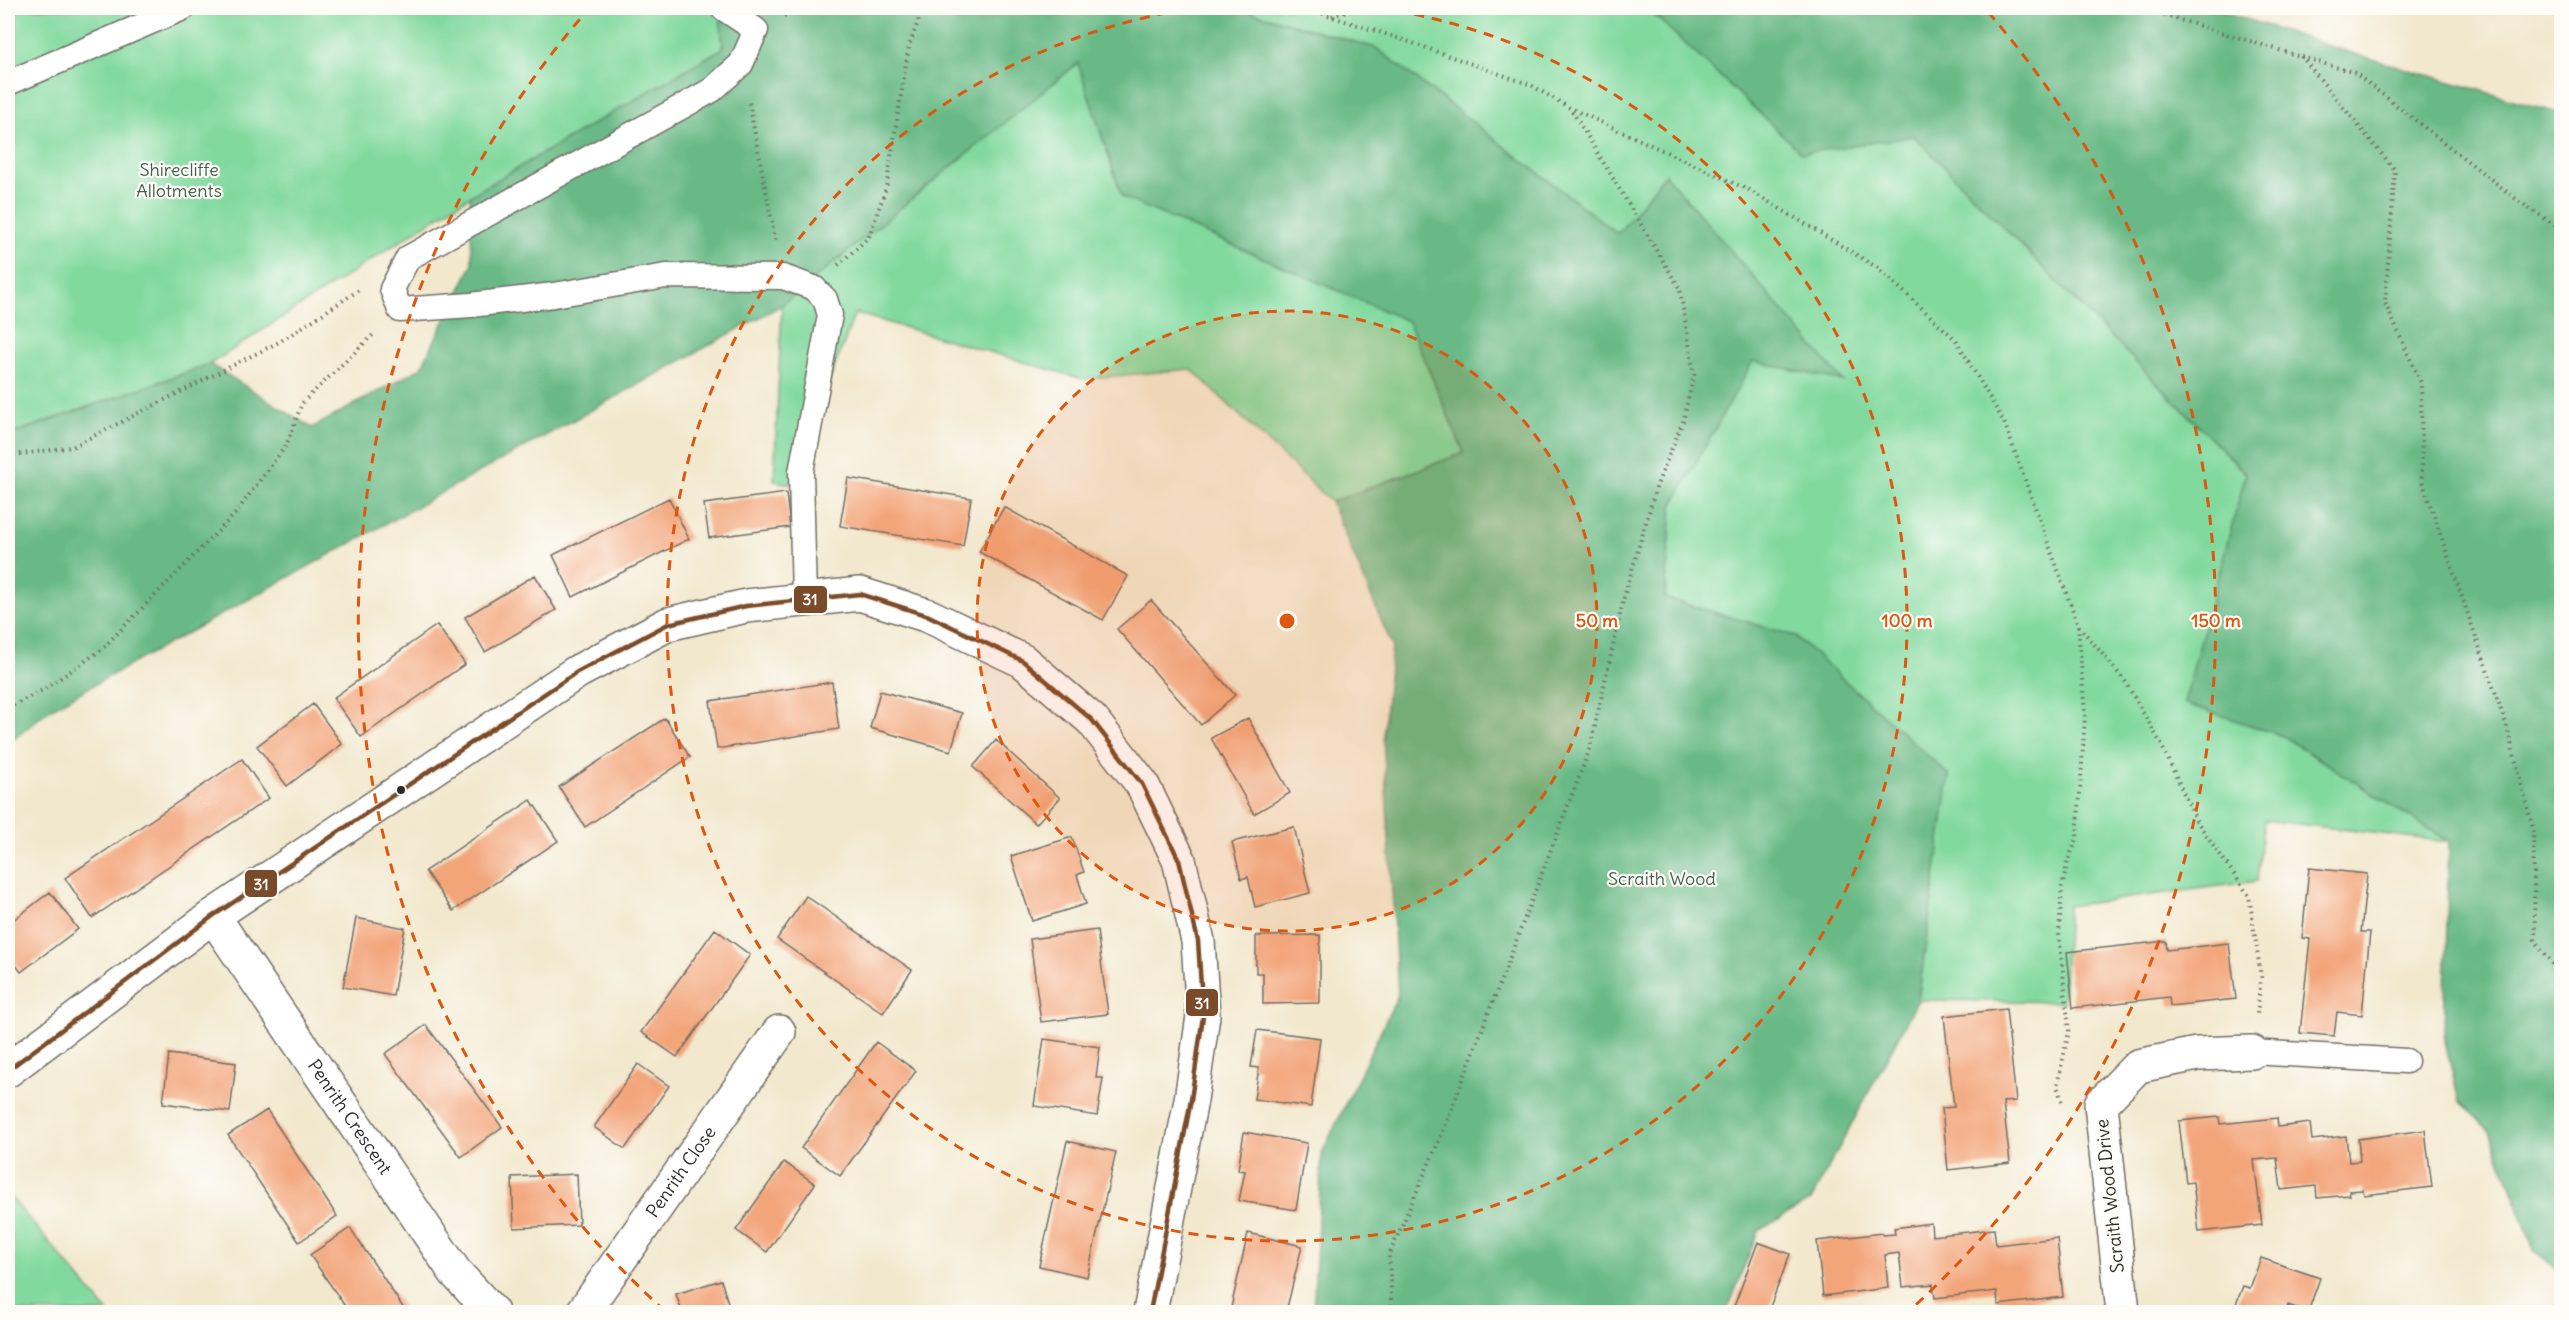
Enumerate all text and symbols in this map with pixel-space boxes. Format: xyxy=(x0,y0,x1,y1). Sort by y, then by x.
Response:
park label: Shirecliffe Allotments xyxy=(136,158,222,202)
line badge: 31 xyxy=(793,585,828,614)
text: 31 xyxy=(802,589,818,609)
text: 50 m xyxy=(1576,609,1618,632)
text: 100 m xyxy=(1882,609,1933,632)
text: 150 m xyxy=(2191,609,2241,632)
centre of rings xyxy=(1277,611,1297,631)
unlabelled marker xyxy=(395,784,407,796)
park label: Scraith Wood xyxy=(1608,867,1716,890)
line badge: 31 xyxy=(244,869,278,898)
text: 31 xyxy=(253,874,269,894)
line badge: 31 xyxy=(1185,988,1219,1017)
text: 31 xyxy=(1194,993,1210,1013)
street label: Penrith Crescent xyxy=(303,1055,397,1178)
street label: Scraith Wood Drive xyxy=(2090,1118,2129,1274)
street label: Penrith Close xyxy=(641,1121,721,1222)

